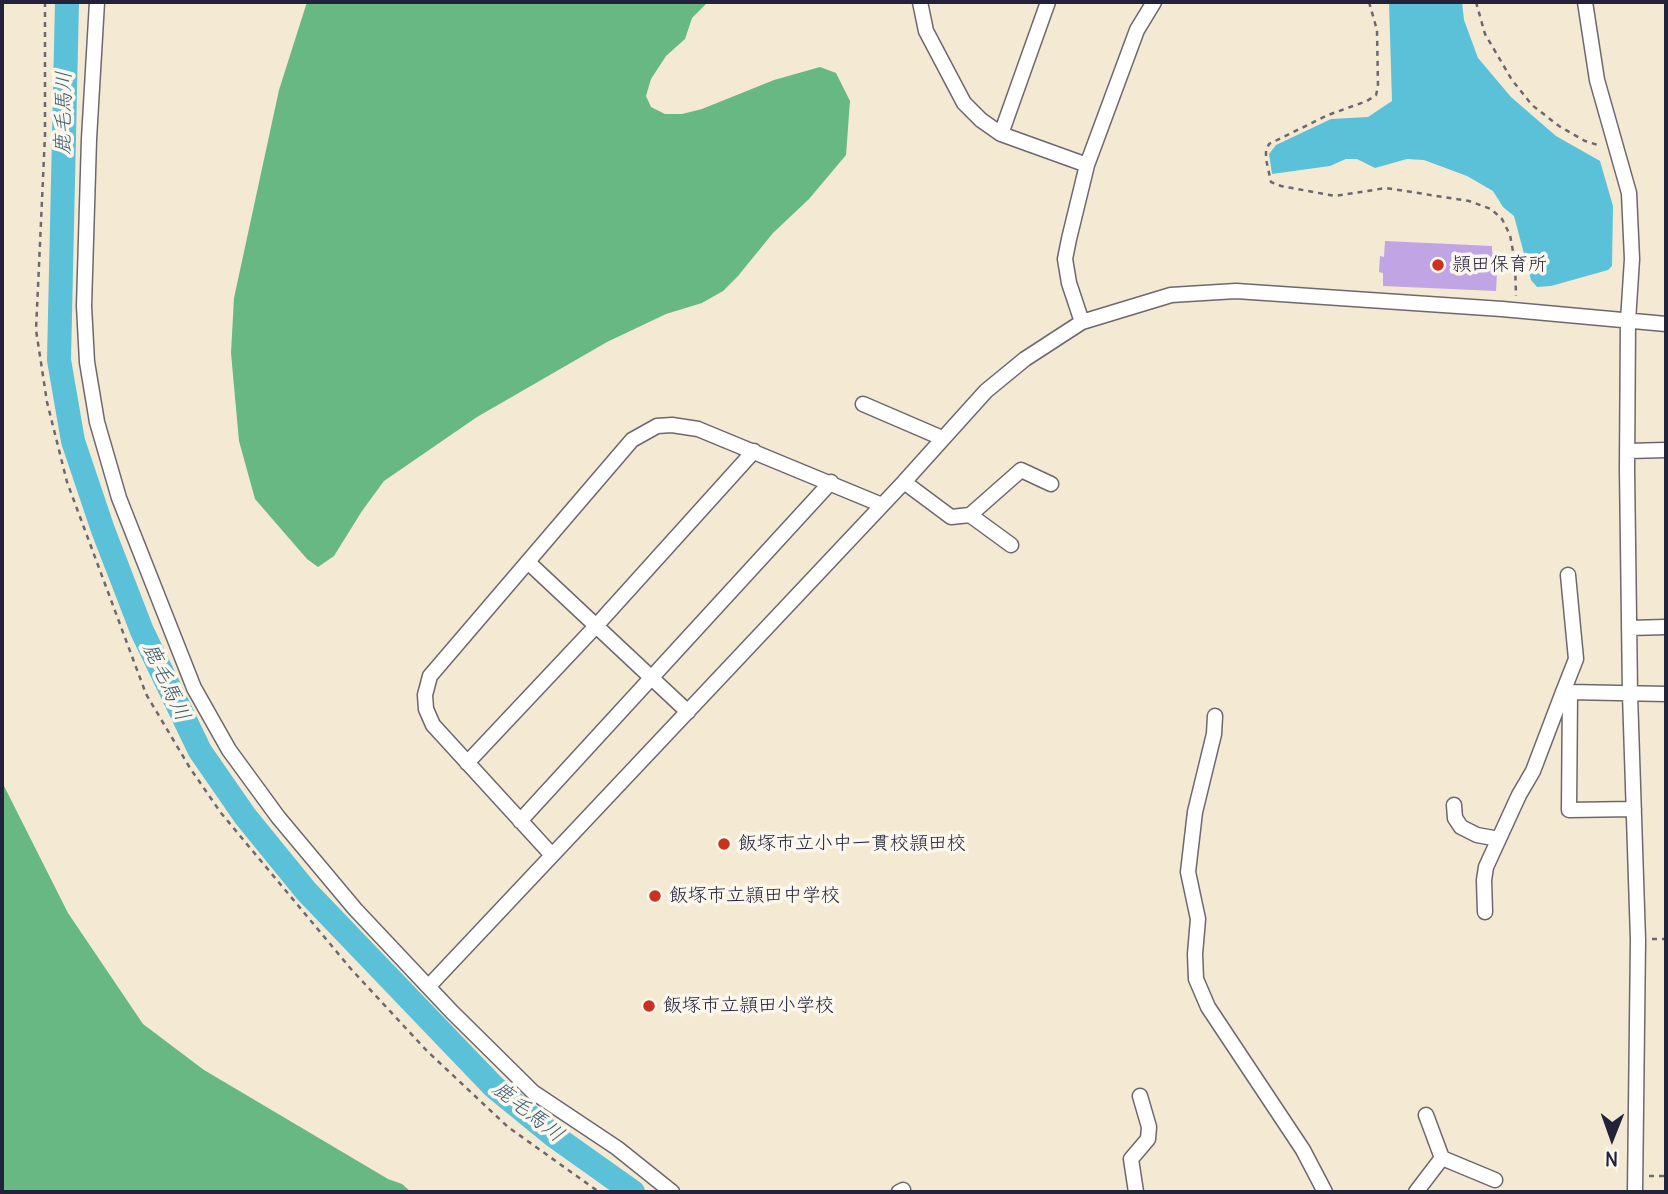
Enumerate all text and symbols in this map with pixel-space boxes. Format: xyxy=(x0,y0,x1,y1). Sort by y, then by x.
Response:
water label: 鹿毛馬川 xyxy=(51,71,77,155)
place label: 頴田保育所 xyxy=(1452,254,1547,276)
marker: 頴田保育所 xyxy=(1430,257,1446,273)
water label: 鹿毛馬川 xyxy=(137,639,195,725)
place label: 飯塚市立小中一貫校頴田校 xyxy=(738,833,966,855)
marker: 飯塚市立小中一貫校頴田校 xyxy=(716,836,732,852)
place label: 飯塚市立頴田中学校 xyxy=(669,885,840,907)
marker: 飯塚市立頴田中学校 xyxy=(647,888,663,904)
place label: 飯塚市立頴田小学校 xyxy=(663,995,834,1017)
marker: 飯塚市立頴田小学校 xyxy=(641,998,657,1014)
water label: 鹿毛馬川 xyxy=(487,1076,569,1148)
north arrow xyxy=(1577,1103,1647,1173)
text: N xyxy=(1605,1147,1618,1171)

